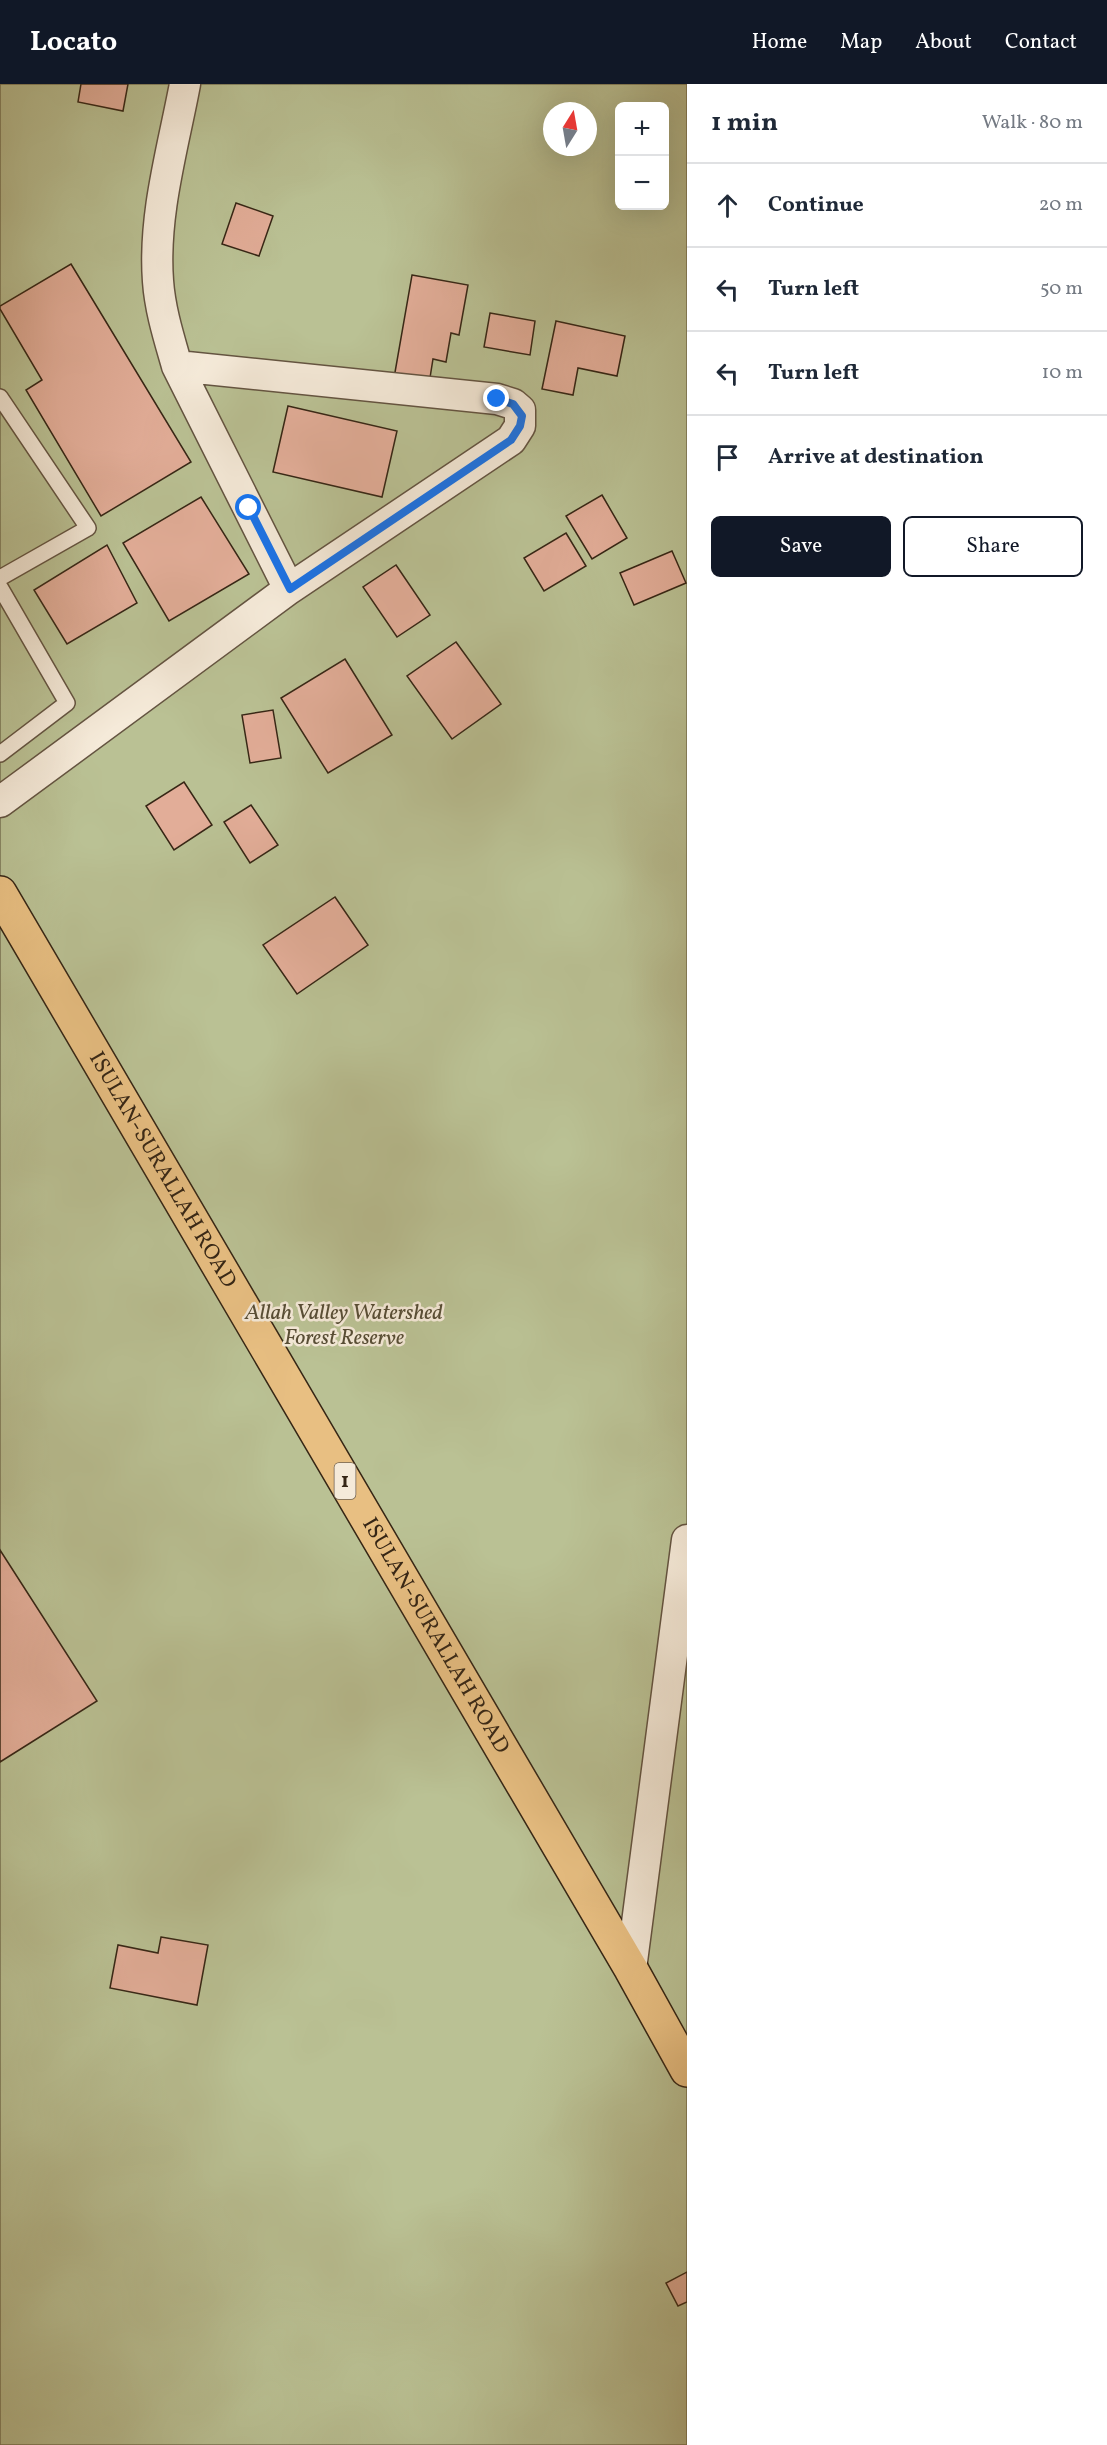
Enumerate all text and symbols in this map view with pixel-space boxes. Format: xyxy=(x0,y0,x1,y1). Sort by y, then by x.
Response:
text: Locato xyxy=(30,23,117,62)
text: Home xyxy=(752,28,807,57)
text: Map xyxy=(840,28,882,57)
text: About xyxy=(915,28,972,57)
text: Contact xyxy=(1005,28,1077,57)
north arrow xyxy=(543,102,597,156)
map controls xyxy=(615,102,669,210)
button: + xyxy=(615,102,669,156)
text: 1 min xyxy=(711,105,778,141)
text: Walk · 80 m xyxy=(982,109,1083,137)
button: − xyxy=(615,156,669,210)
icon: ahead xyxy=(711,189,744,222)
text: Continue xyxy=(768,190,864,221)
text: 20 m xyxy=(1039,191,1083,219)
icon: left xyxy=(711,273,744,306)
text: Turn left xyxy=(768,274,859,305)
text: 50 m xyxy=(1040,275,1083,303)
icon: left xyxy=(711,357,744,390)
text: Turn left xyxy=(768,358,859,389)
text: 10 m xyxy=(1042,359,1083,387)
route end xyxy=(483,385,509,411)
icon: arrive xyxy=(711,441,744,474)
text: Arrive at destination xyxy=(768,442,984,473)
route start xyxy=(235,494,261,520)
button: Save xyxy=(711,516,891,577)
button: Share xyxy=(903,516,1083,577)
street label: ISULAN-SURALLAH ROAD xyxy=(81,1046,244,1294)
park label: Allah Valley Watershed Forest Reserve xyxy=(244,1298,443,1354)
road number: 1 xyxy=(334,1463,356,1499)
street label: ISULAN-SURALLAH ROAD xyxy=(354,1512,517,1760)

